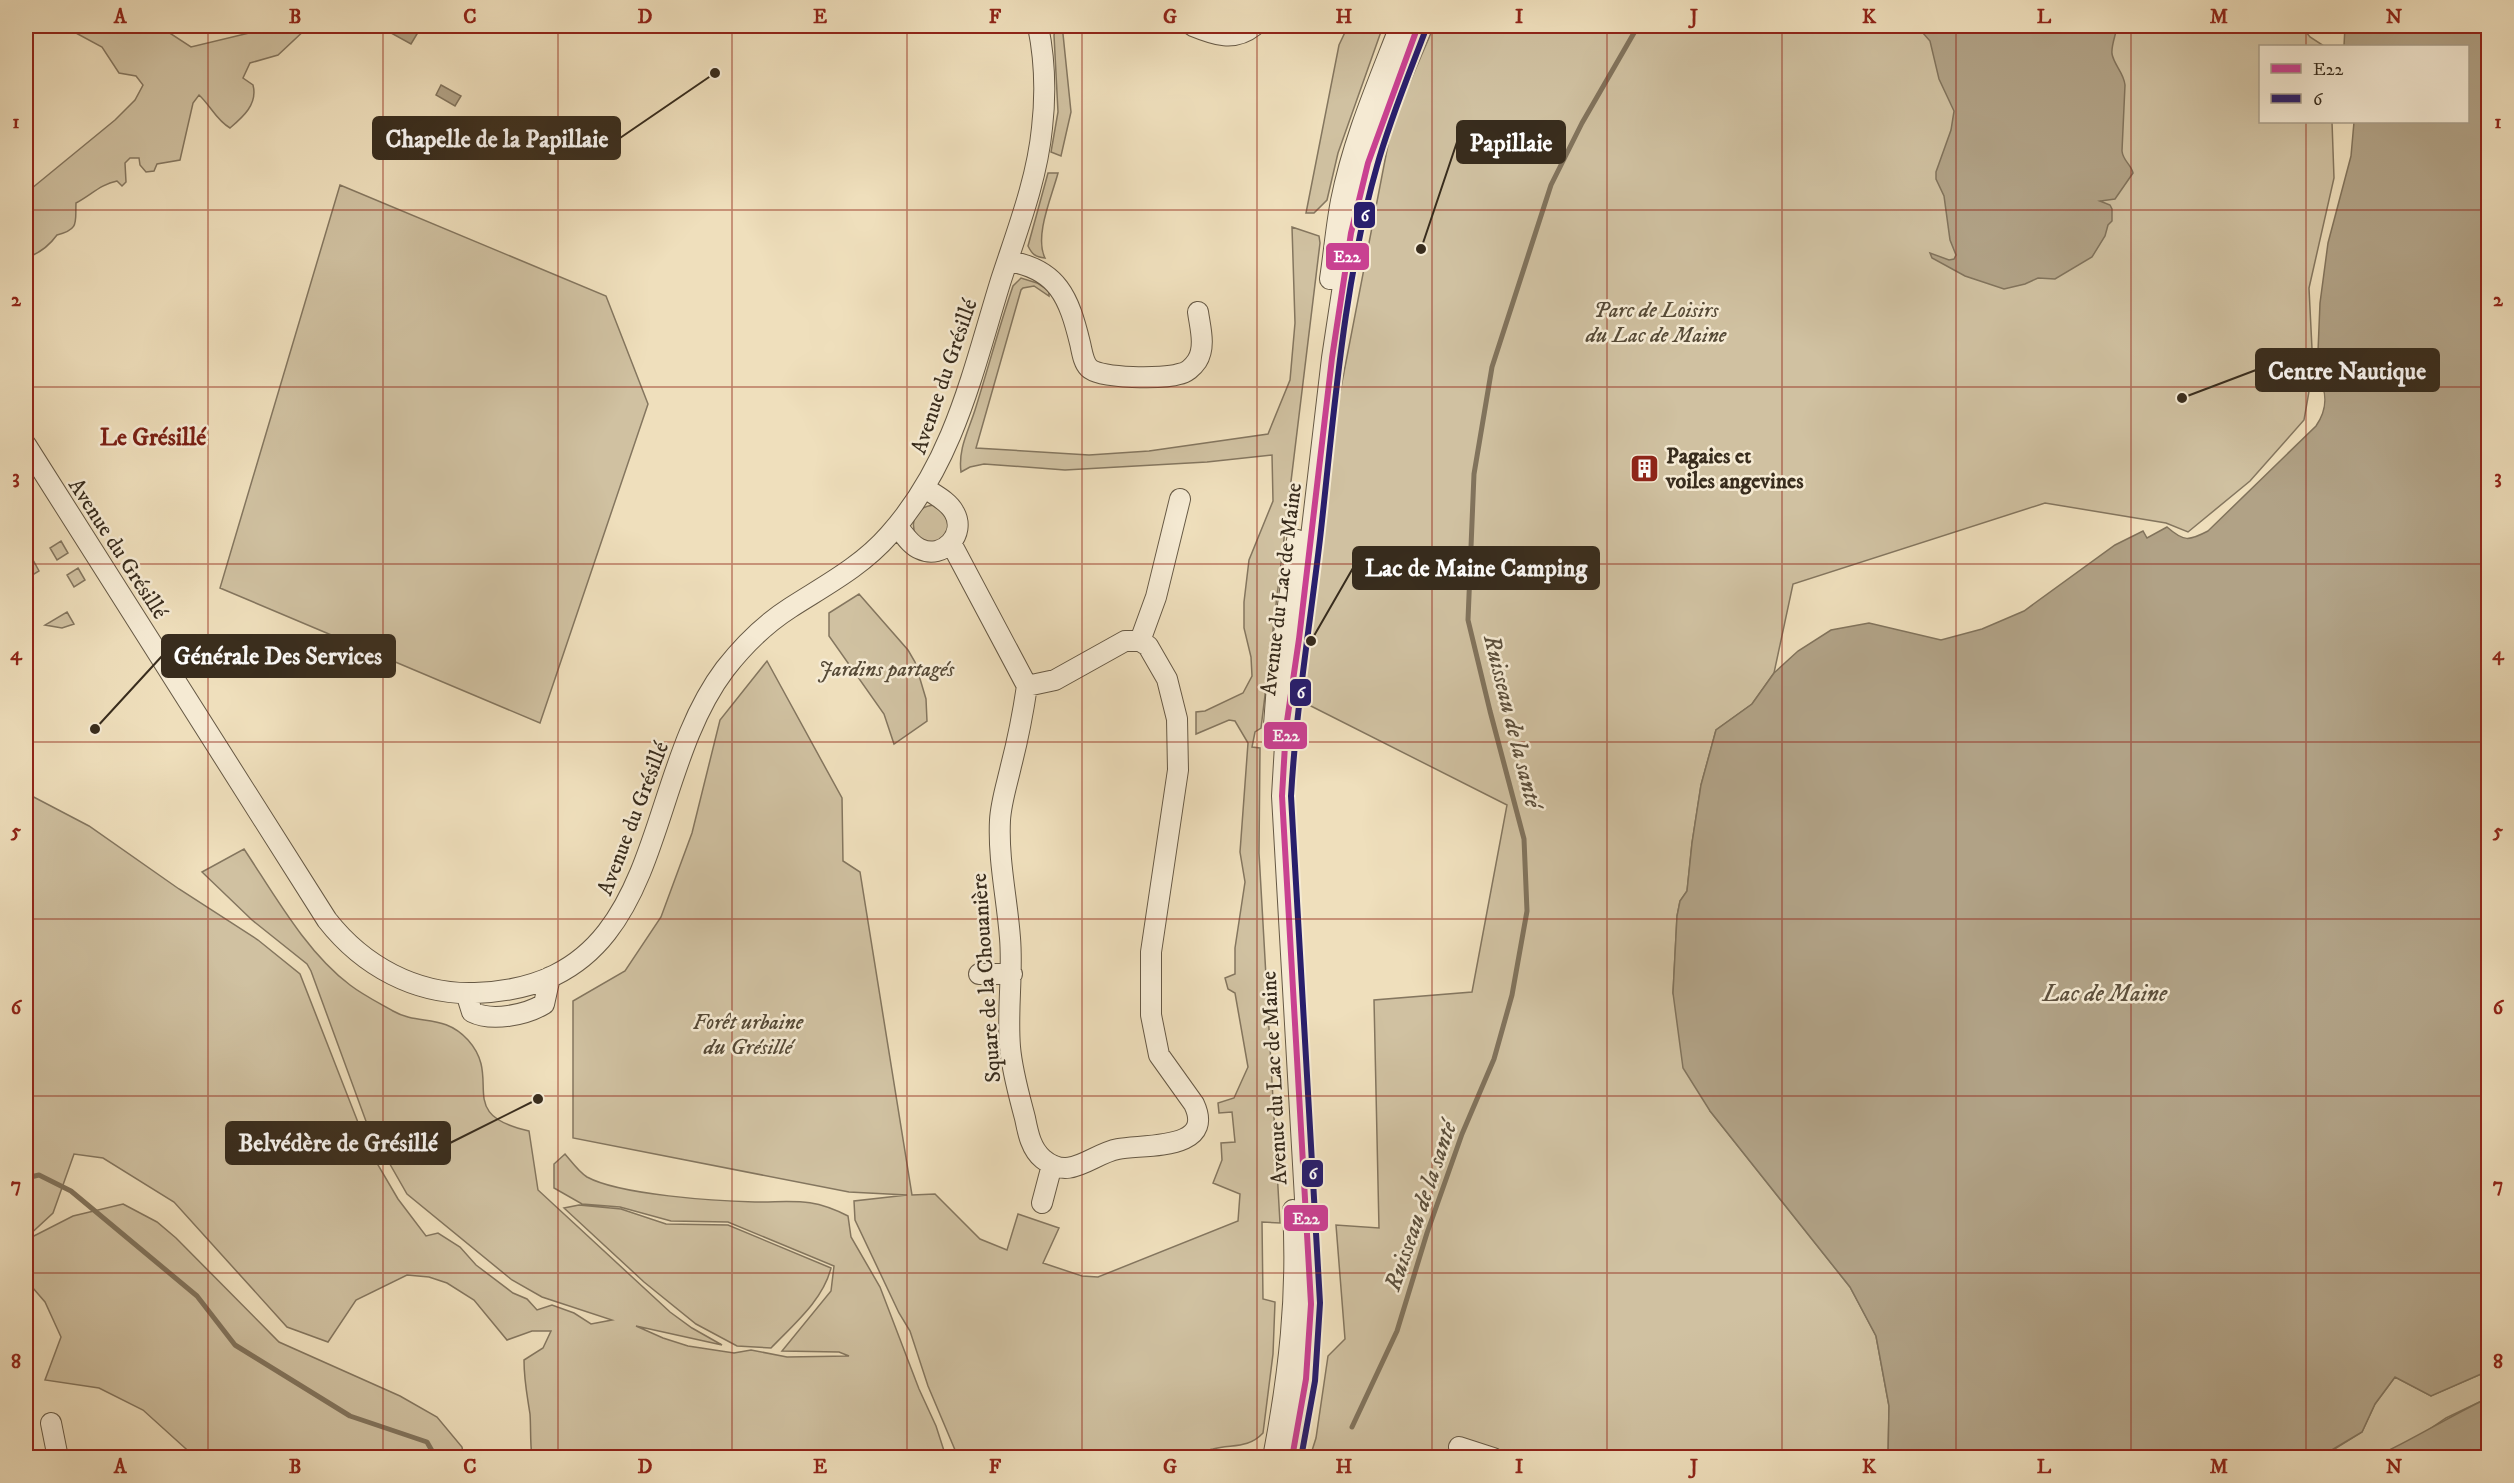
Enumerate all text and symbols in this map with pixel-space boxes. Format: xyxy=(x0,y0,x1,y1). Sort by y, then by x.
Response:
text: A xyxy=(113,5,128,30)
text: B xyxy=(289,5,301,30)
text: C xyxy=(463,5,477,30)
text: D xyxy=(638,5,653,30)
text: E xyxy=(813,5,827,30)
text: F xyxy=(989,5,1002,30)
text: G xyxy=(1163,5,1177,30)
text: H xyxy=(1336,5,1353,30)
text: I xyxy=(1515,5,1523,30)
text: J xyxy=(1688,5,1698,30)
text: K xyxy=(1862,5,1877,30)
text: L xyxy=(2037,5,2052,30)
text: M xyxy=(2210,5,2228,30)
text: N xyxy=(2386,5,2403,30)
legend xyxy=(2259,45,2469,123)
text: E22 xyxy=(2313,59,2344,81)
text: 6 xyxy=(2313,89,2323,111)
text: 1 xyxy=(12,110,20,135)
text: 1 xyxy=(2494,110,2502,135)
callout: Chapelle de la Papillaie xyxy=(373,117,620,159)
callout: Papillaie xyxy=(1457,121,1565,163)
text: Chapelle de la Papillaie xyxy=(386,125,608,155)
text: Papillaie xyxy=(1469,129,1553,159)
line badge: 6 xyxy=(1353,201,1376,229)
text: 6 xyxy=(1361,206,1371,226)
line badge: E22 xyxy=(1325,242,1370,271)
text: E22 xyxy=(1333,247,1362,267)
text: 2 xyxy=(11,288,22,313)
text: 2 xyxy=(2493,288,2504,313)
street label: Avenue du Grésillé xyxy=(905,295,984,458)
park label: Parc de Loisirs du Lac de Maine xyxy=(1585,297,1727,349)
callout: Centre Nautique xyxy=(2256,349,2439,391)
text: Centre Nautique xyxy=(2268,357,2426,387)
district label: Le Grésillé xyxy=(100,423,207,453)
place label: Pagaies et voiles angevines xyxy=(1665,443,1804,495)
building icon: Pagaies et voiles angevines xyxy=(1629,452,1661,484)
text: 3 xyxy=(12,465,20,490)
text: 3 xyxy=(2494,465,2502,490)
street label: Avenue du Grésillé xyxy=(62,473,173,624)
street label: Avenue du Lac de Maine xyxy=(1255,481,1308,697)
callout: Lac de Maine Camping xyxy=(1353,547,1599,589)
text: Lac de Maine Camping xyxy=(1365,554,1589,584)
water label: Ruisseau de la santé xyxy=(1476,631,1549,814)
callout: Générale Des Services xyxy=(162,635,395,677)
text: 4 xyxy=(10,642,23,667)
text: Générale Des Services xyxy=(174,642,382,672)
text: 4 xyxy=(2492,642,2505,667)
park label: Jardins partagés xyxy=(818,656,955,683)
line badge: 6 xyxy=(1289,678,1312,707)
text: 6 xyxy=(1297,683,1307,703)
line badge: E22 xyxy=(1263,721,1308,750)
text: E22 xyxy=(1272,726,1301,746)
street label: Avenue du Grésillé xyxy=(592,738,675,899)
text: 5 xyxy=(10,819,21,844)
text: 5 xyxy=(2492,819,2503,844)
street label: Square de la Chouanière xyxy=(966,872,1007,1084)
street label: Avenue du Lac de Maine xyxy=(1255,970,1294,1186)
water label: Lac de Maine xyxy=(2041,979,2168,1009)
text: 6 xyxy=(11,996,23,1021)
text: 6 xyxy=(2493,996,2505,1021)
park label: Forêt urbaine du Grésillé xyxy=(693,1009,804,1061)
water label: Ruisseau de la santé xyxy=(1378,1114,1465,1296)
callout: Belvédère de Grésillé xyxy=(226,1122,450,1164)
text: Belvédère de Grésillé xyxy=(238,1129,439,1159)
line badge: 6 xyxy=(1301,1159,1324,1188)
text: 6 xyxy=(1309,1164,1319,1184)
text: 7 xyxy=(11,1173,21,1198)
text: 7 xyxy=(2493,1173,2503,1198)
line badge: E22 xyxy=(1283,1204,1329,1232)
text: E22 xyxy=(1292,1209,1321,1229)
text: 8 xyxy=(11,1350,21,1375)
text: 8 xyxy=(2493,1350,2503,1375)
text: A xyxy=(113,1455,128,1480)
text: B xyxy=(289,1455,301,1480)
text: C xyxy=(463,1455,477,1480)
text: D xyxy=(638,1455,653,1480)
text: E xyxy=(813,1455,827,1480)
text: F xyxy=(989,1455,1002,1480)
text: G xyxy=(1163,1455,1177,1480)
text: H xyxy=(1336,1455,1353,1480)
text: I xyxy=(1515,1455,1523,1480)
text: J xyxy=(1688,1455,1698,1480)
text: K xyxy=(1862,1455,1877,1480)
text: L xyxy=(2037,1455,2052,1480)
text: M xyxy=(2210,1455,2228,1480)
text: N xyxy=(2386,1455,2403,1480)

